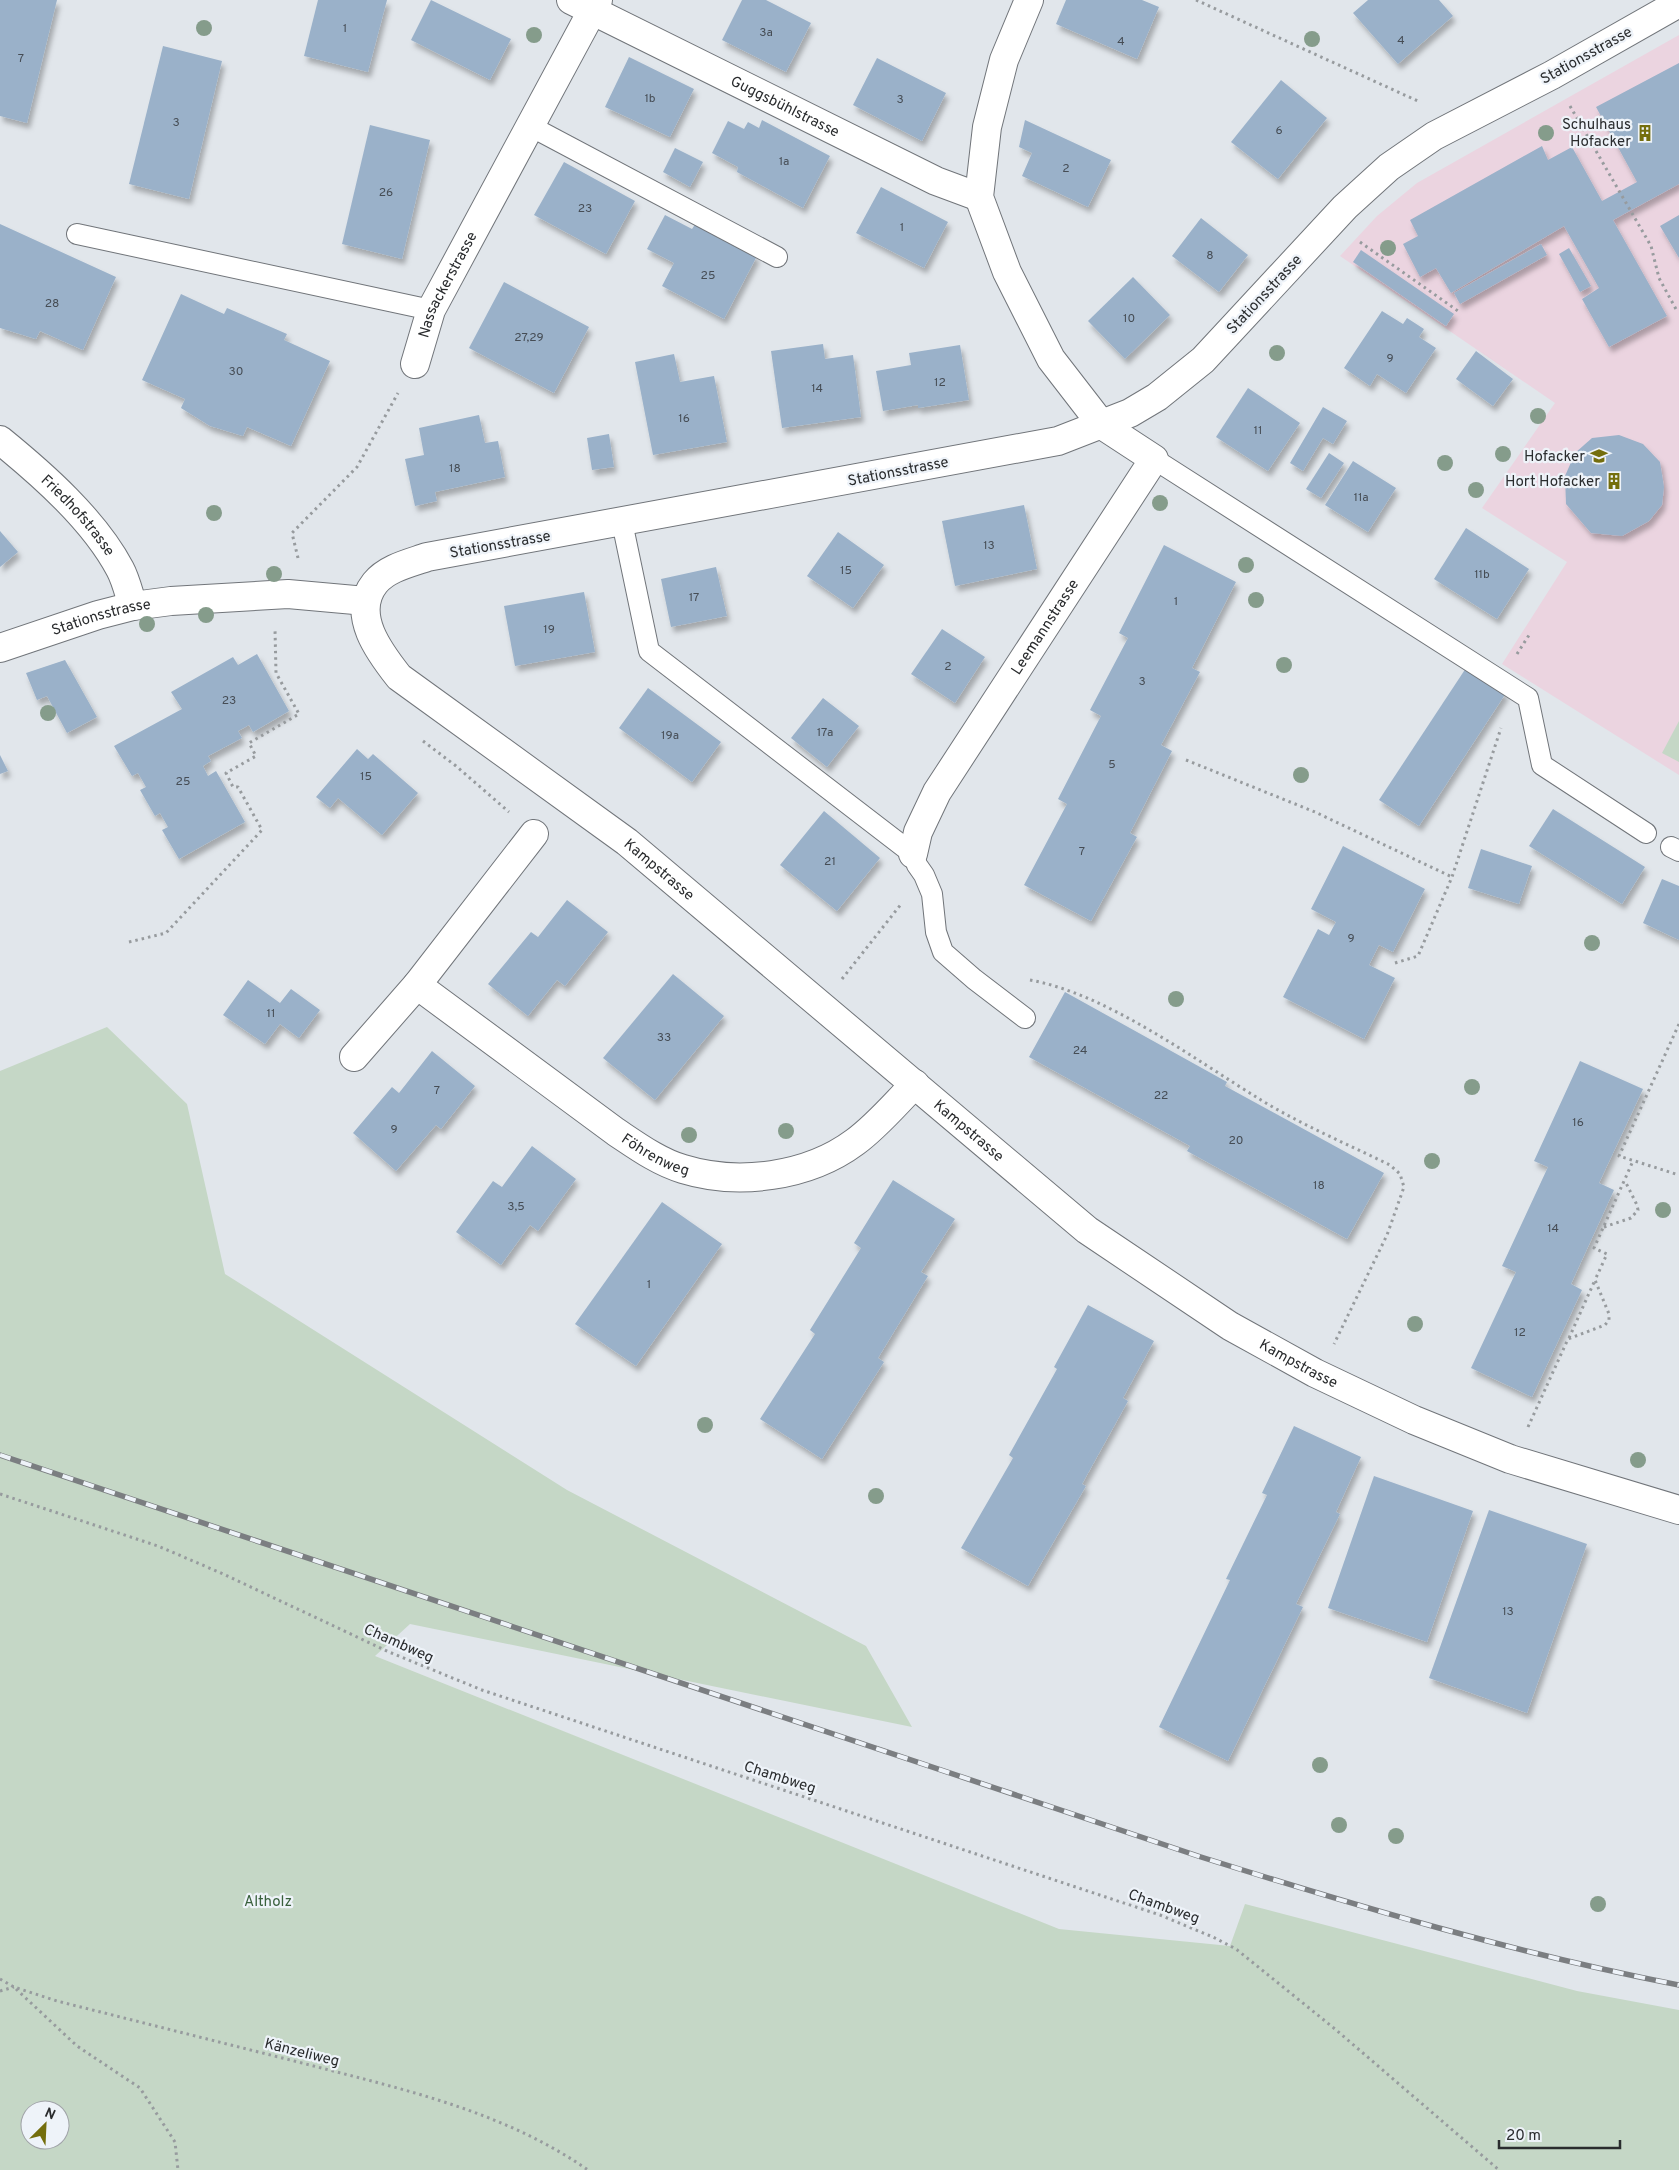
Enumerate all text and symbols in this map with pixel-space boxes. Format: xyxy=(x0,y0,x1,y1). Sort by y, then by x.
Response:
house number: 1 xyxy=(343,21,347,37)
street label: Stationsstrasse xyxy=(1537,23,1636,89)
house number: 3a xyxy=(759,25,773,41)
house number: 4 xyxy=(1397,33,1405,49)
house number: 4 xyxy=(1117,34,1125,50)
house number: 7 xyxy=(18,51,24,67)
street label: Guggsbühlstrasse xyxy=(727,73,842,143)
house number: 1b xyxy=(644,91,656,107)
house number: 3 xyxy=(896,92,904,108)
house number: 3 xyxy=(172,115,180,131)
place label: Schulhaus Hofacker xyxy=(1562,116,1631,152)
house number: 6 xyxy=(1275,123,1283,139)
building icon: Schulhaus Hofacker xyxy=(1635,123,1655,143)
house number: 1a xyxy=(779,154,789,170)
house number: 2 xyxy=(1062,161,1070,177)
house number: 26 xyxy=(379,185,393,201)
house number: 23 xyxy=(578,201,592,217)
house number: 1 xyxy=(900,220,904,236)
street label: Nassackerstrasse xyxy=(415,229,482,341)
house number: 8 xyxy=(1206,248,1214,264)
street label: Stationsstrasse xyxy=(1223,251,1307,339)
house number: 25 xyxy=(701,268,715,284)
house number: 28 xyxy=(45,296,59,312)
house number: 10 xyxy=(1123,311,1135,327)
house number: 27,29 xyxy=(514,330,544,346)
house number: 9 xyxy=(1386,351,1394,367)
house number: 30 xyxy=(229,364,243,380)
house number: 12 xyxy=(934,375,946,391)
house number: 14 xyxy=(811,381,823,397)
house number: 16 xyxy=(678,411,690,427)
house number: 11 xyxy=(1254,423,1262,439)
school or university icon: Hofacker xyxy=(1589,446,1609,466)
place label: Hofacker xyxy=(1524,448,1585,467)
street label: Stationsstrasse xyxy=(846,453,950,492)
house number: 18 xyxy=(449,461,461,477)
building icon: Hort Hofacker xyxy=(1604,471,1624,491)
street label: Friedhofstrasse xyxy=(36,472,118,560)
place label: Hort Hofacker xyxy=(1505,473,1600,492)
house number: 11a xyxy=(1354,490,1368,506)
street label: Stationsstrasse xyxy=(448,527,552,564)
house number: 13 xyxy=(983,538,995,554)
house number: 15 xyxy=(840,563,852,579)
house number: 11b xyxy=(1474,567,1490,583)
street label: Leemannstrasse xyxy=(1008,576,1084,679)
house number: 17 xyxy=(689,590,699,606)
house number: 1 xyxy=(1174,594,1178,610)
street label: Stationsstrasse xyxy=(49,596,152,641)
house number: 19 xyxy=(543,622,555,638)
house number: 2 xyxy=(944,659,952,675)
house number: 3 xyxy=(1138,674,1146,690)
house number: 23 xyxy=(222,693,236,709)
house number: 17a xyxy=(817,725,833,741)
house number: 19a xyxy=(661,728,679,744)
house number: 5 xyxy=(1108,757,1116,773)
house number: 15 xyxy=(360,769,372,785)
house number: 25 xyxy=(176,774,190,790)
street label: Kampstrasse xyxy=(619,835,698,906)
house number: 7 xyxy=(1079,844,1085,860)
house number: 21 xyxy=(824,854,836,870)
house number: 9 xyxy=(1347,931,1355,947)
house number: 11 xyxy=(267,1006,275,1022)
house number: 33 xyxy=(657,1030,671,1046)
house number: 24 xyxy=(1073,1043,1087,1059)
house number: 7 xyxy=(434,1083,440,1099)
house number: 22 xyxy=(1154,1088,1168,1104)
street label: Kampstrasse xyxy=(929,1096,1007,1167)
house number: 16 xyxy=(1572,1115,1584,1131)
house number: 9 xyxy=(390,1122,398,1138)
street label: Föhrenweg xyxy=(617,1130,691,1181)
house number: 20 xyxy=(1228,1133,1244,1149)
house number: 18 xyxy=(1313,1178,1325,1194)
house number: 3,5 xyxy=(507,1199,525,1215)
house number: 14 xyxy=(1547,1221,1559,1237)
house number: 1 xyxy=(647,1277,651,1293)
house number: 12 xyxy=(1514,1325,1526,1341)
street label: Kampstrasse xyxy=(1255,1336,1340,1393)
house number: 13 xyxy=(1502,1604,1514,1620)
street label: Chambweg xyxy=(360,1621,436,1668)
street label: Chambweg xyxy=(741,1758,818,1799)
street label: Chambweg xyxy=(1125,1886,1202,1929)
park label: Altholz xyxy=(244,1893,292,1912)
street label: Känzeliweg xyxy=(262,2035,341,2072)
north arrow xyxy=(20,2100,70,2150)
text: N xyxy=(42,2105,58,2124)
scale bar xyxy=(1499,2118,1620,2150)
text: 20 m xyxy=(1506,2127,1541,2146)

